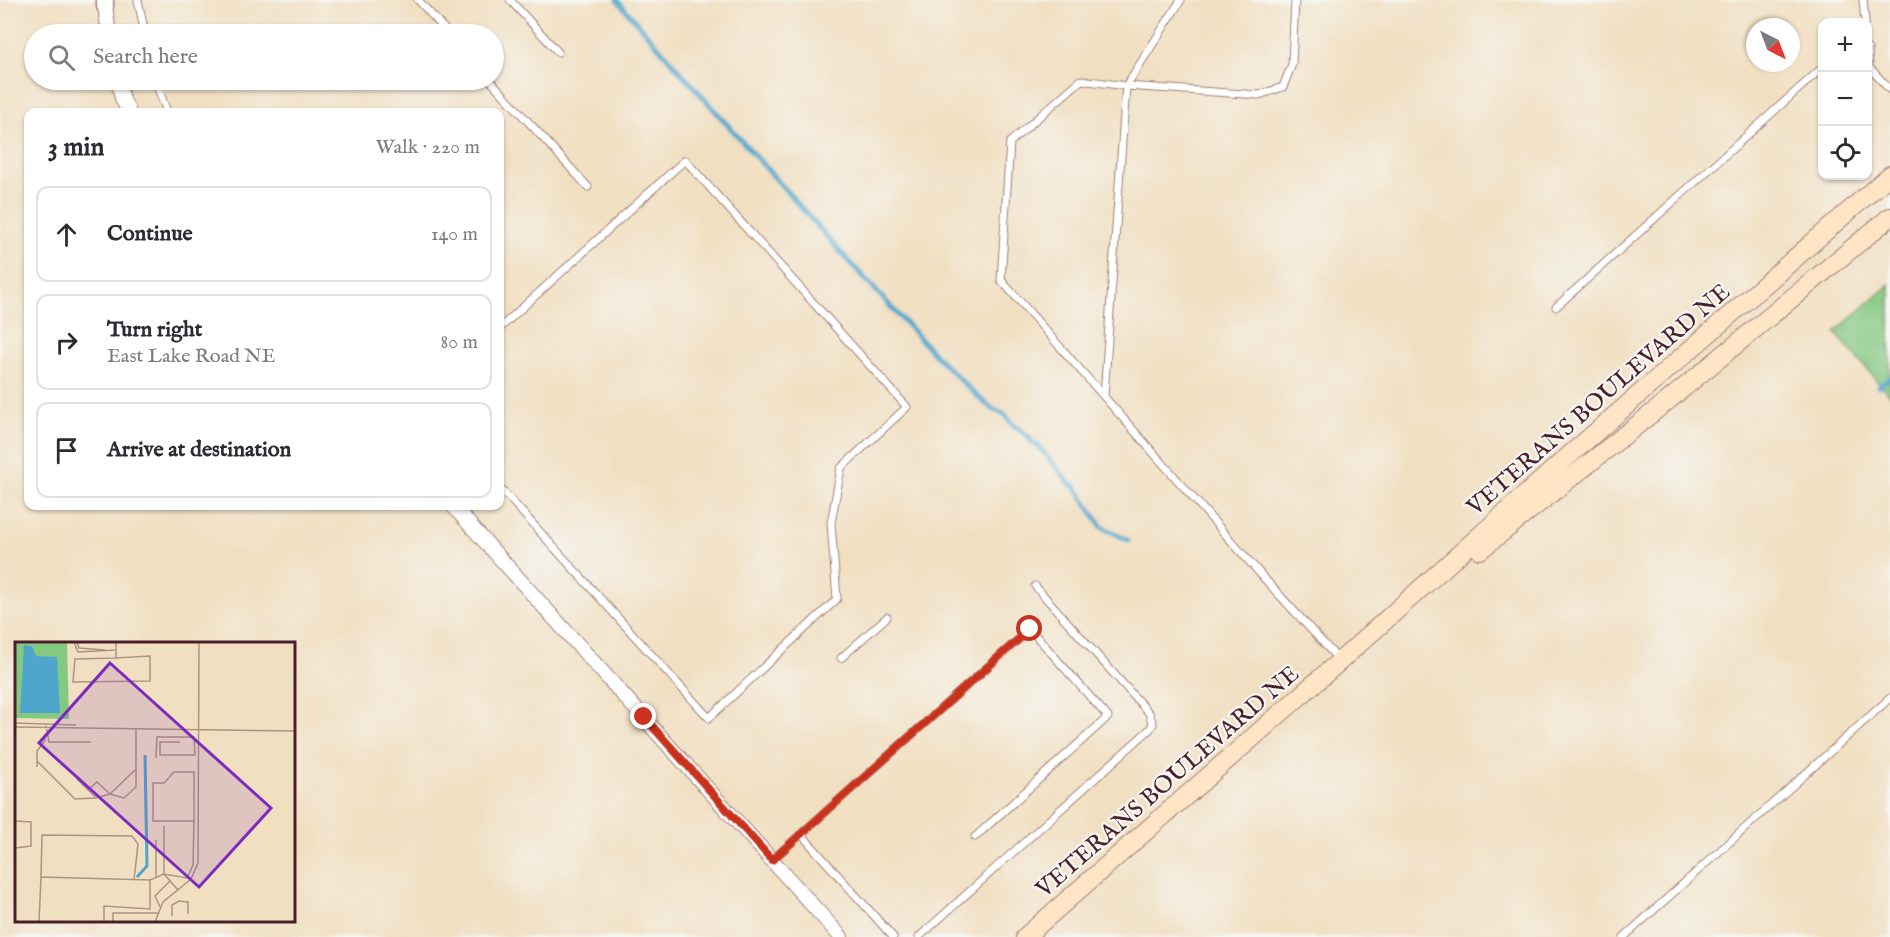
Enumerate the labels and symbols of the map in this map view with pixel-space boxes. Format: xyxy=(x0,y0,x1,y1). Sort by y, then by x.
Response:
north arrow xyxy=(1746,18,1800,72)
street label: VETERANS BOULEVARD NE xyxy=(1460,277,1737,524)
route start xyxy=(1016,615,1042,641)
inset map xyxy=(15,642,296,922)
street label: VETERANS BOULEVARD NE xyxy=(1029,659,1306,906)
route end xyxy=(630,703,656,729)

